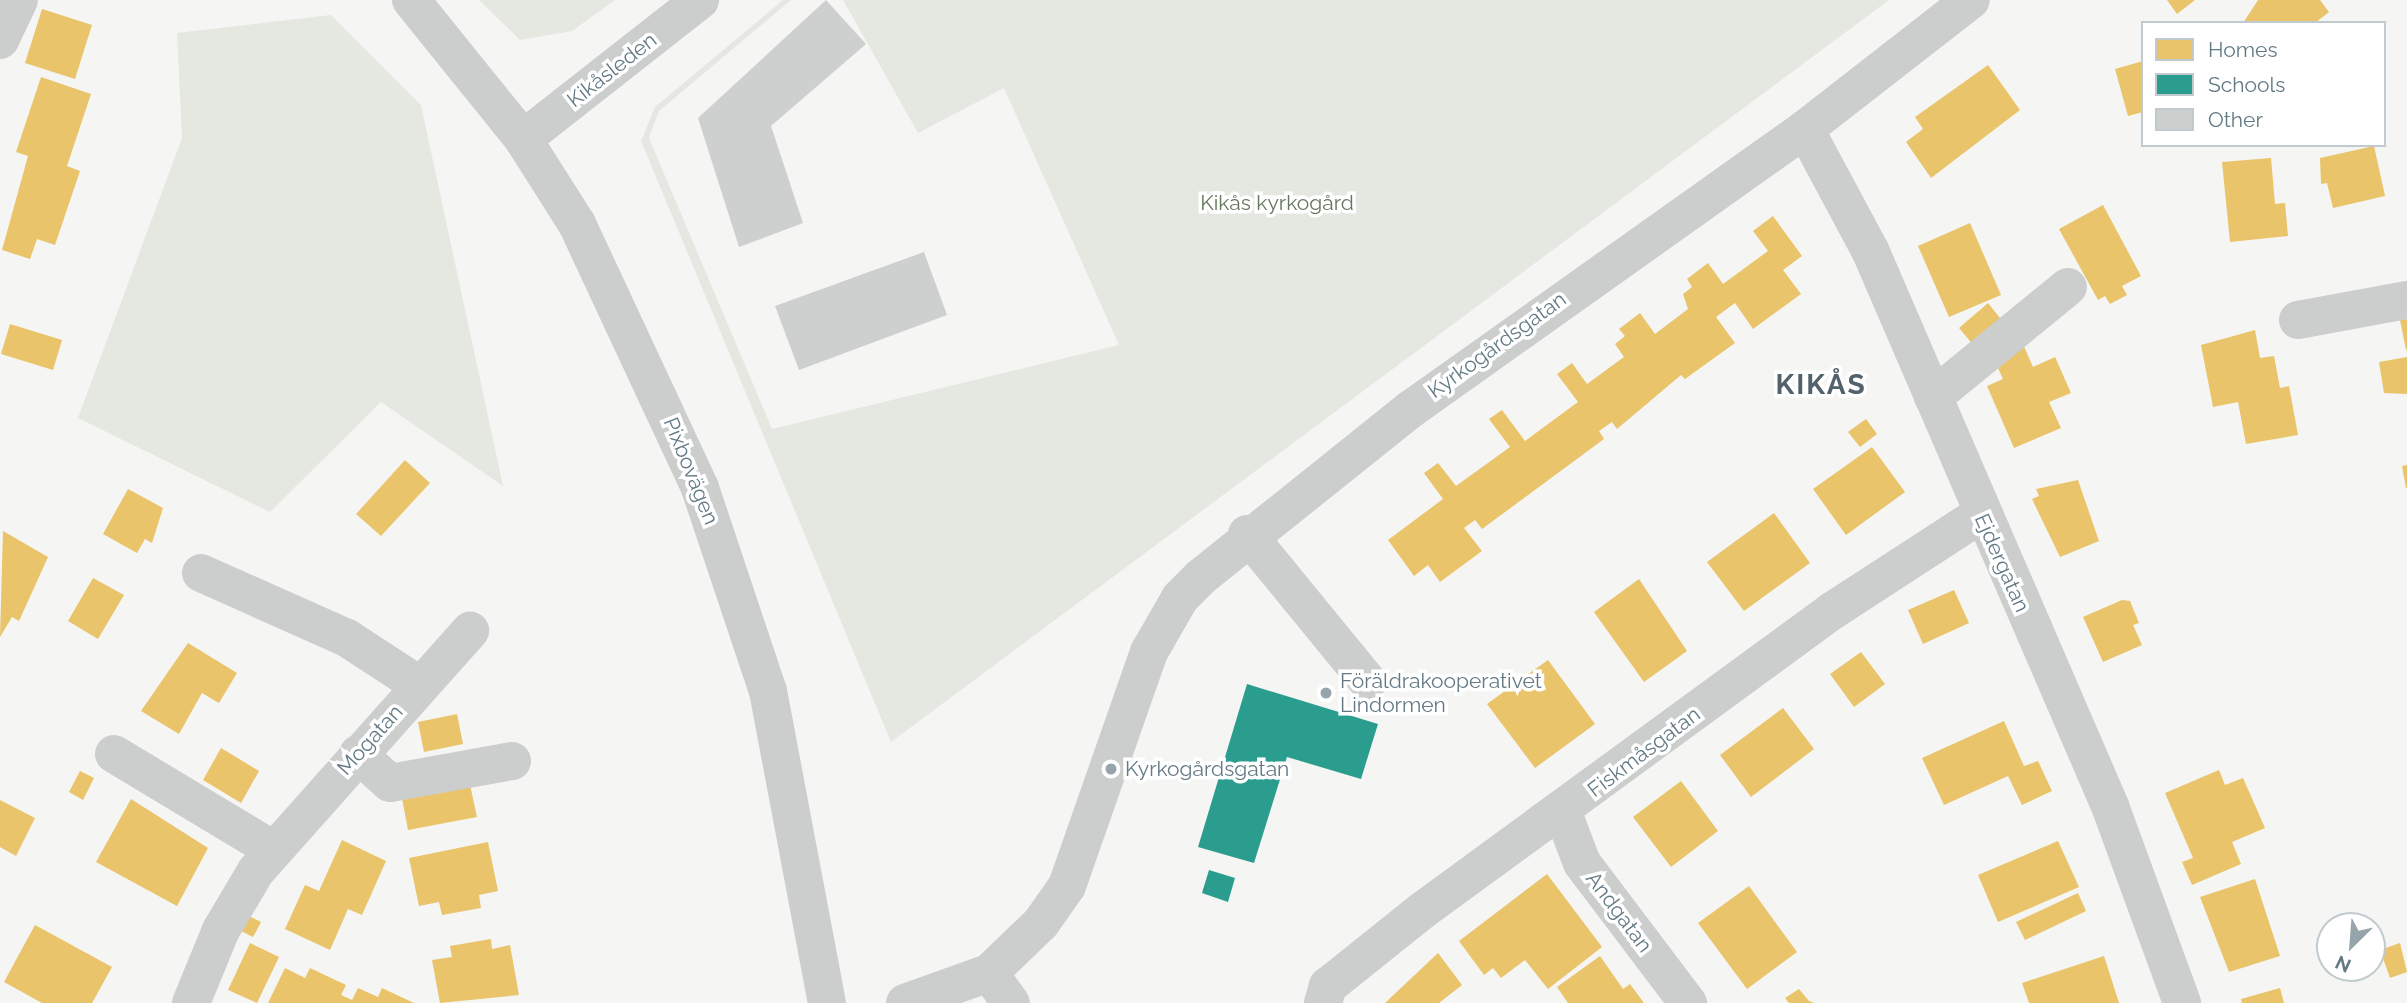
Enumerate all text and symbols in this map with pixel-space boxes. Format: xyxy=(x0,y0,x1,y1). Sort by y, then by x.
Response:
legend xyxy=(2141,21,2386,147)
street label: Kikåsleden xyxy=(562,27,662,113)
text: Homes xyxy=(2208,37,2278,62)
text: Schools xyxy=(2208,72,2285,97)
text: Other xyxy=(2208,107,2263,132)
park label: Kikås kyrkogård xyxy=(1200,190,1354,216)
street label: Kyrkogårdsgatan xyxy=(1423,287,1571,403)
district label: KIKÅS xyxy=(1776,368,1866,402)
street label: Pixbovägen xyxy=(658,414,724,528)
street label: Ejdergatan xyxy=(1969,510,2035,616)
place label: Föräldrakooperativet Lindormen xyxy=(1340,668,1542,718)
marker: Föräldrakooperativet Lindormen xyxy=(1318,685,1334,701)
street label: Mogatan xyxy=(332,700,408,780)
street label: Fiskmåsgatan xyxy=(1583,702,1705,802)
place label: Kyrkogårdsgatan xyxy=(1125,756,1289,782)
marker: Kyrkogårdsgatan xyxy=(1103,761,1119,777)
street label: Andgatan xyxy=(1580,867,1658,957)
north arrow xyxy=(2316,912,2386,982)
text: N xyxy=(2332,951,2354,977)

